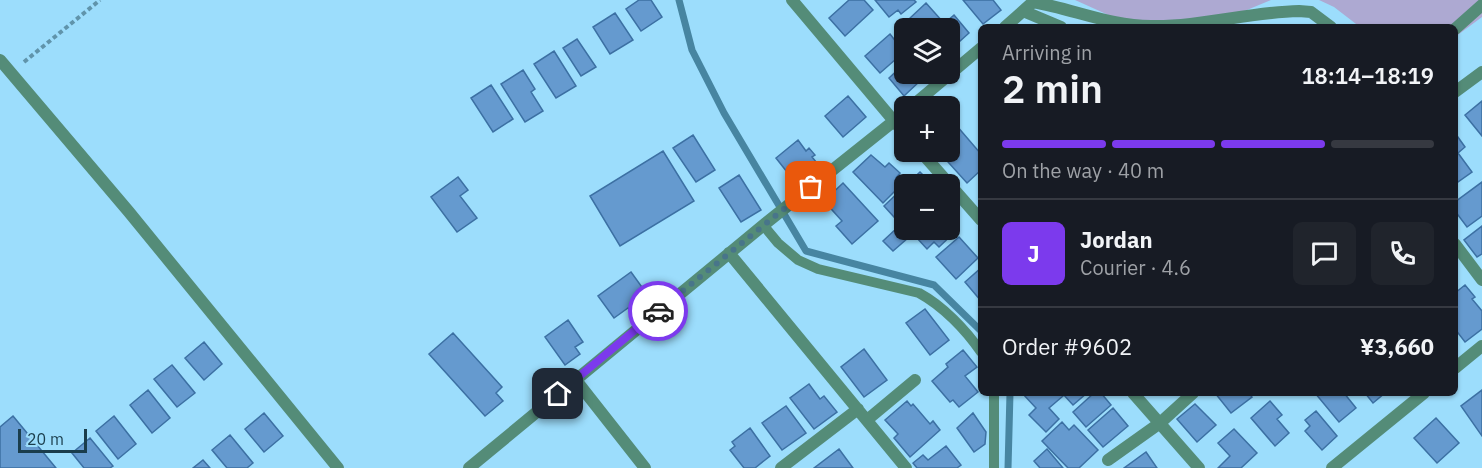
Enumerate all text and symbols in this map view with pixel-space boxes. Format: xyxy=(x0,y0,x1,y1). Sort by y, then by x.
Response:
map controls xyxy=(894,18,960,240)
button: layers xyxy=(894,18,960,84)
text: Arriving in xyxy=(1002,39,1092,66)
text: 18:14–18:19 xyxy=(1301,61,1434,90)
text: 2 min xyxy=(1002,63,1103,114)
button: + xyxy=(894,96,960,162)
text: On the way · 40 m xyxy=(1002,157,1164,184)
pin xyxy=(785,161,836,212)
icon: bag xyxy=(794,170,827,203)
button: − xyxy=(894,174,960,240)
button: chat xyxy=(1293,222,1356,285)
button: phone xyxy=(1371,222,1434,285)
text: Jordan xyxy=(1080,225,1153,254)
text: J xyxy=(1027,239,1040,268)
text: Courier · 4.6 xyxy=(1080,254,1191,281)
courier xyxy=(628,281,688,341)
icon: car xyxy=(642,295,675,328)
text: Order #9602 xyxy=(1002,332,1132,361)
text: ¥3,660 xyxy=(1360,332,1434,361)
pin xyxy=(532,368,583,419)
icon: home xyxy=(541,377,574,410)
scale bar xyxy=(18,426,87,454)
text: 20 m xyxy=(27,429,64,449)

